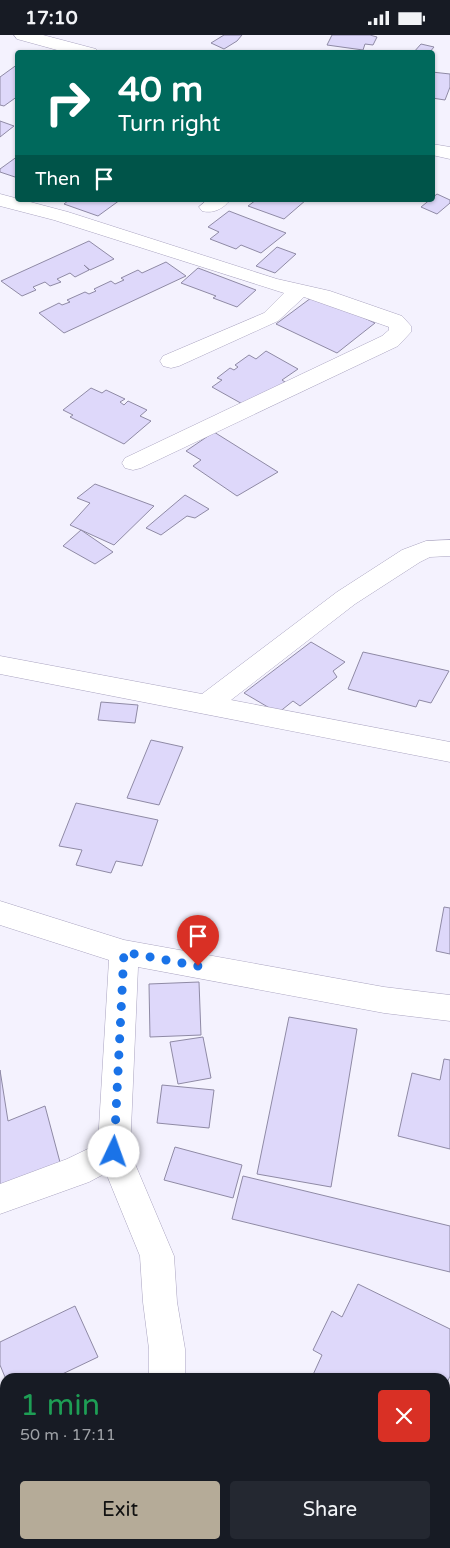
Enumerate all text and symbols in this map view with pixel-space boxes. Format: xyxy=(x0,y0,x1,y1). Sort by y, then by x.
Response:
text: 17:10 xyxy=(25,7,78,29)
text: 40 m xyxy=(118,69,203,111)
icon: right xyxy=(35,70,100,135)
text: Turn right xyxy=(118,111,220,137)
icon: arrive xyxy=(90,165,118,193)
text: Then xyxy=(35,168,80,190)
pin xyxy=(177,915,219,966)
icon: arrive xyxy=(184,922,212,950)
position arrow xyxy=(87,1125,139,1177)
text: 1 min xyxy=(20,1387,100,1424)
button: close xyxy=(378,1390,430,1442)
text: 50 m · 17:11 xyxy=(20,1425,116,1445)
button: Exit xyxy=(20,1481,220,1539)
button: Share xyxy=(230,1481,430,1539)

